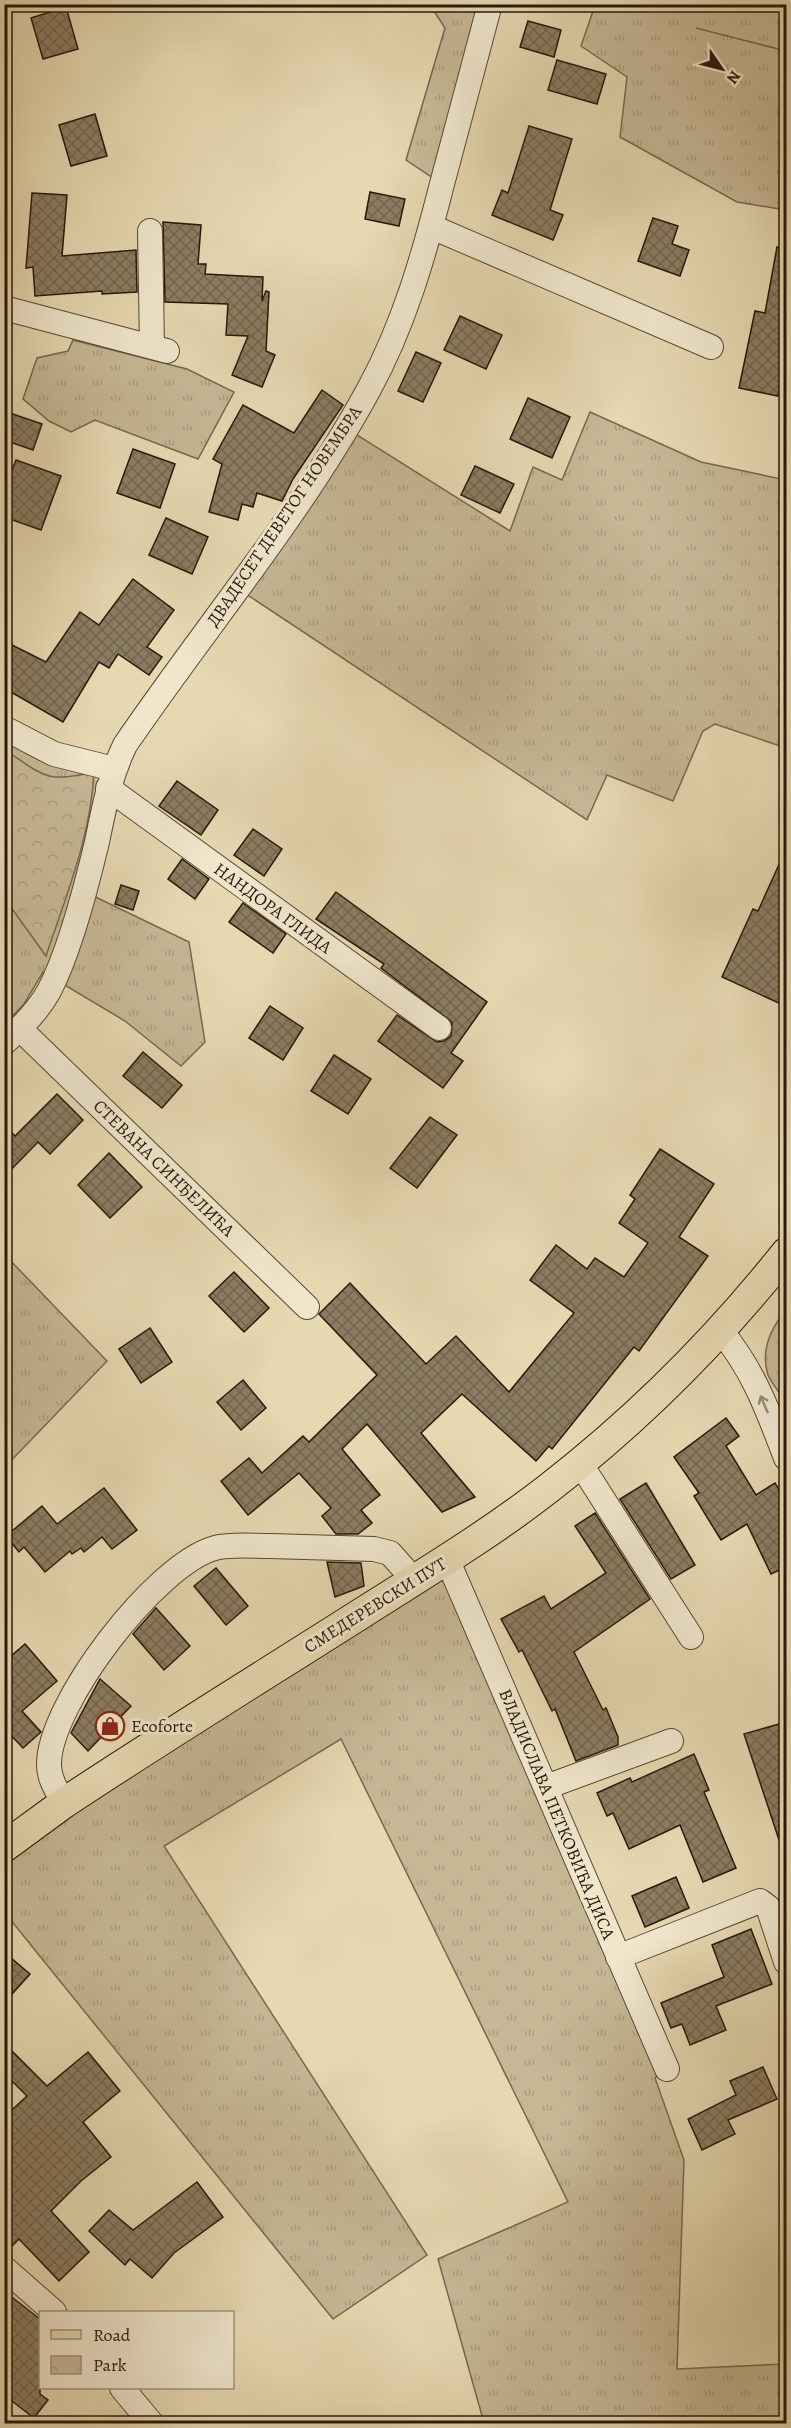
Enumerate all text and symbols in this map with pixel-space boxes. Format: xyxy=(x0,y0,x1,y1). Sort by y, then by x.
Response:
north arrow xyxy=(692,39,752,99)
text: N xyxy=(721,66,746,88)
street label: ДВАДЕСЕТ ДЕВЕТОГ НОВЕМБРА xyxy=(201,400,367,631)
street label: НАНДОРА ГЛИДА xyxy=(209,857,337,959)
street label: СТЕВАНА СИНЂЕЛИЋА xyxy=(88,1094,240,1242)
one-way arrow xyxy=(758,1395,769,1413)
street label: СМЕДЕРЕВСКИ ПУТ xyxy=(299,1551,451,1658)
street label: ВЛАДИСЛАВА ПЕТКОВИЋА ДИСА xyxy=(493,1685,621,1943)
shop icon: Ecoforte xyxy=(94,1710,126,1742)
place label: Ecoforte xyxy=(131,1714,193,1738)
legend xyxy=(39,2311,234,2389)
text: Road xyxy=(93,2323,131,2347)
text: Park xyxy=(93,2353,127,2377)

